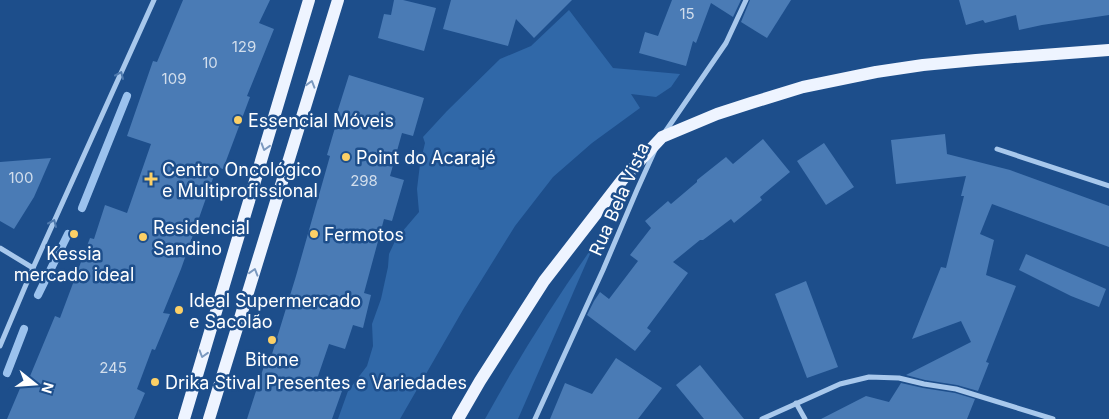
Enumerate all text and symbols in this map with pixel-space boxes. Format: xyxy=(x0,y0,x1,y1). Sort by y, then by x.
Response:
house number: 15 xyxy=(679,4,695,23)
house number: 129 xyxy=(232,37,256,56)
house number: 10 xyxy=(202,53,218,72)
house number: 109 xyxy=(162,69,186,88)
one-way arrow xyxy=(114,71,124,80)
one-way arrow xyxy=(306,81,316,89)
place label: Essencial Móveis xyxy=(248,110,394,131)
marker: Essencial Móveis xyxy=(232,114,244,126)
street label: Rua Bela Vista xyxy=(585,139,653,259)
one-way arrow xyxy=(261,143,271,151)
place label: Point do Acarajé xyxy=(356,147,496,168)
marker: Point do Acarajé xyxy=(340,151,352,163)
place label: Centro Oncológico e Multiprofissional xyxy=(162,159,322,201)
house number: 100 xyxy=(8,168,34,187)
house number: 298 xyxy=(350,171,378,190)
marker: Centro Oncológico e Multiprofissional xyxy=(144,172,158,186)
place label: Residencial Sandino xyxy=(153,217,250,259)
one-way arrow xyxy=(46,219,57,228)
place label: Fermotos xyxy=(324,224,404,245)
marker: Kessia mercado ideal xyxy=(68,228,80,240)
marker: Fermotos xyxy=(308,228,320,240)
marker: Residencial Sandino xyxy=(137,231,149,243)
place label: Kessia mercado ideal xyxy=(14,243,134,285)
one-way arrow xyxy=(248,268,258,276)
place label: Ideal Supermercado e Sacolão xyxy=(189,290,361,332)
marker: Ideal Supermercado e Sacolão xyxy=(173,304,185,316)
marker: Bitone xyxy=(266,334,278,346)
one-way arrow xyxy=(199,349,209,358)
place label: Bitone xyxy=(245,349,299,370)
house number: 245 xyxy=(99,358,127,377)
north arrow xyxy=(10,359,60,409)
place label: Drika Stival Presentes e Variedades xyxy=(165,372,467,393)
marker: Drika Stival Presentes e Variedades xyxy=(149,376,161,388)
text: N xyxy=(38,380,58,396)

